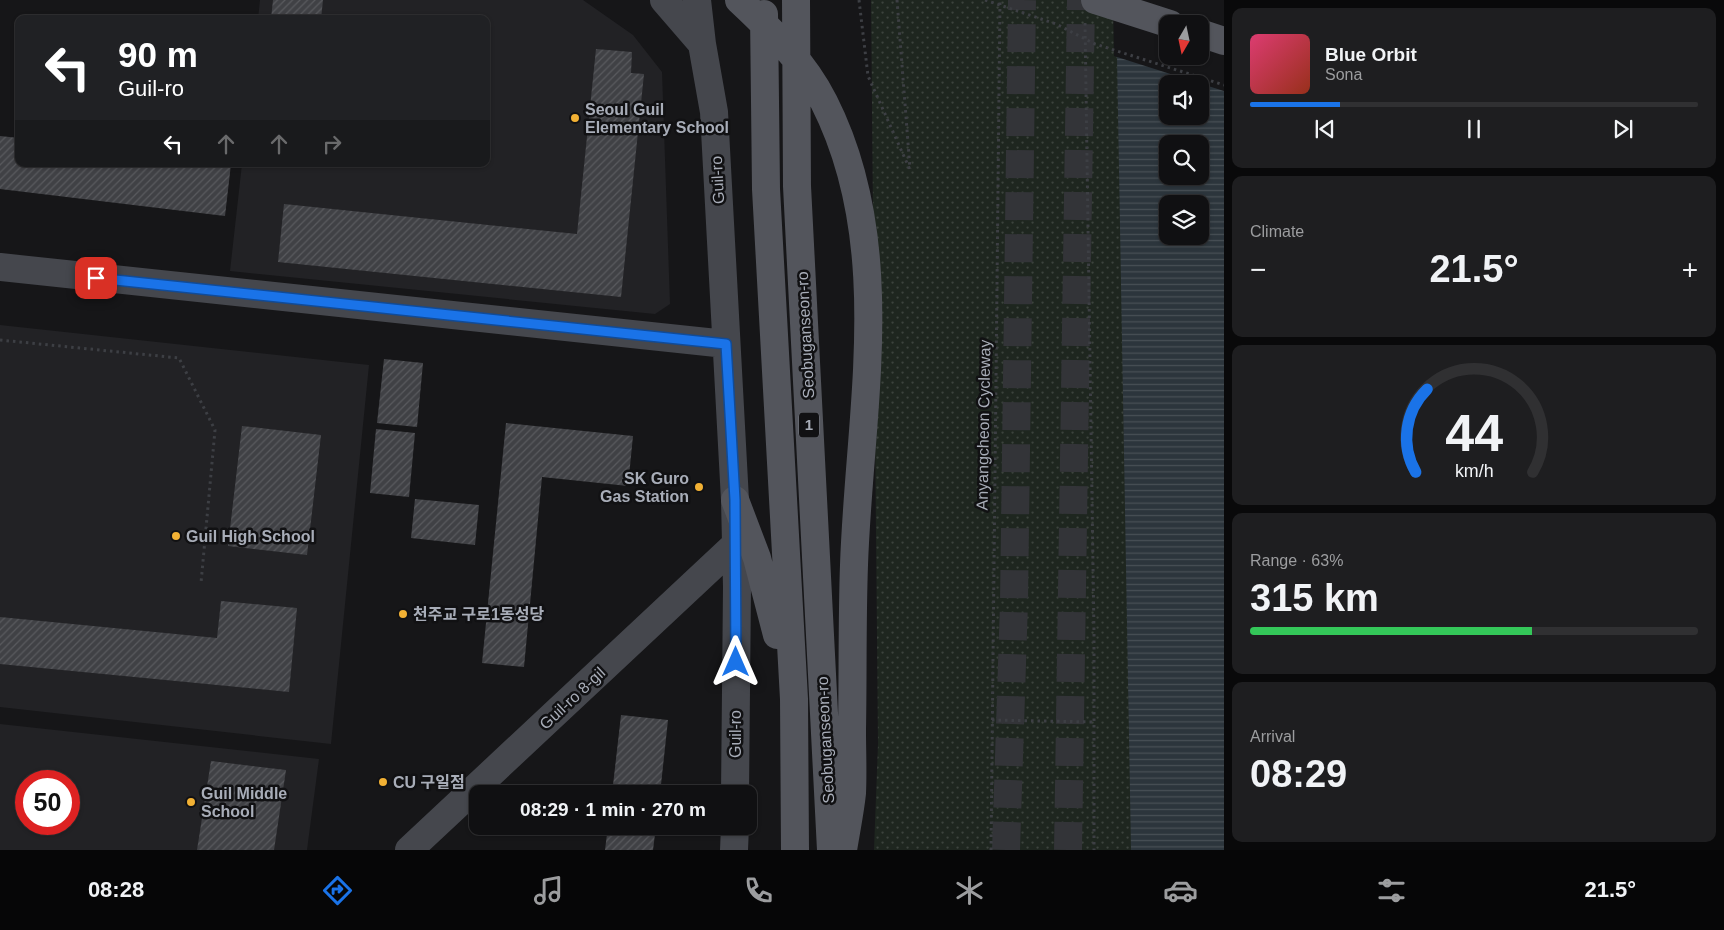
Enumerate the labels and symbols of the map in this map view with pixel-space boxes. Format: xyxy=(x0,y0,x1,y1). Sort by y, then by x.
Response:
north arrow xyxy=(1159,15,1209,65)
place label: Seoul Guil Elementary School xyxy=(585,101,729,136)
marker: Seoul Guil Elementary School xyxy=(569,112,581,124)
street label: Guil-ro xyxy=(708,155,727,204)
pin xyxy=(75,257,117,299)
street label: Seobuganseon-ro xyxy=(794,271,817,399)
street label: Anyangcheon Cycleway xyxy=(974,339,993,511)
road number: 1 xyxy=(799,412,819,438)
place label: SK Guro Gas Station xyxy=(600,470,689,505)
marker: SK Guro Gas Station xyxy=(693,481,705,493)
place label: Guil High School xyxy=(186,528,315,545)
marker: Guil High School xyxy=(170,530,182,542)
place label: 천주교 구로1동성당 xyxy=(413,605,544,623)
marker: 천주교 구로1동성당 xyxy=(397,608,409,620)
position arrow xyxy=(709,635,761,687)
street label: Guil-ro 8-gil xyxy=(536,664,608,733)
street label: Seobuganseon-ro xyxy=(814,676,837,804)
street label: Guil-ro xyxy=(727,710,744,758)
speed limit sign: 50 xyxy=(15,770,80,835)
place label: CU 구일점 xyxy=(393,774,465,791)
marker: CU 구일점 xyxy=(377,776,389,788)
place label: Guil Middle School xyxy=(201,785,287,820)
marker: Guil Middle School xyxy=(185,796,197,808)

